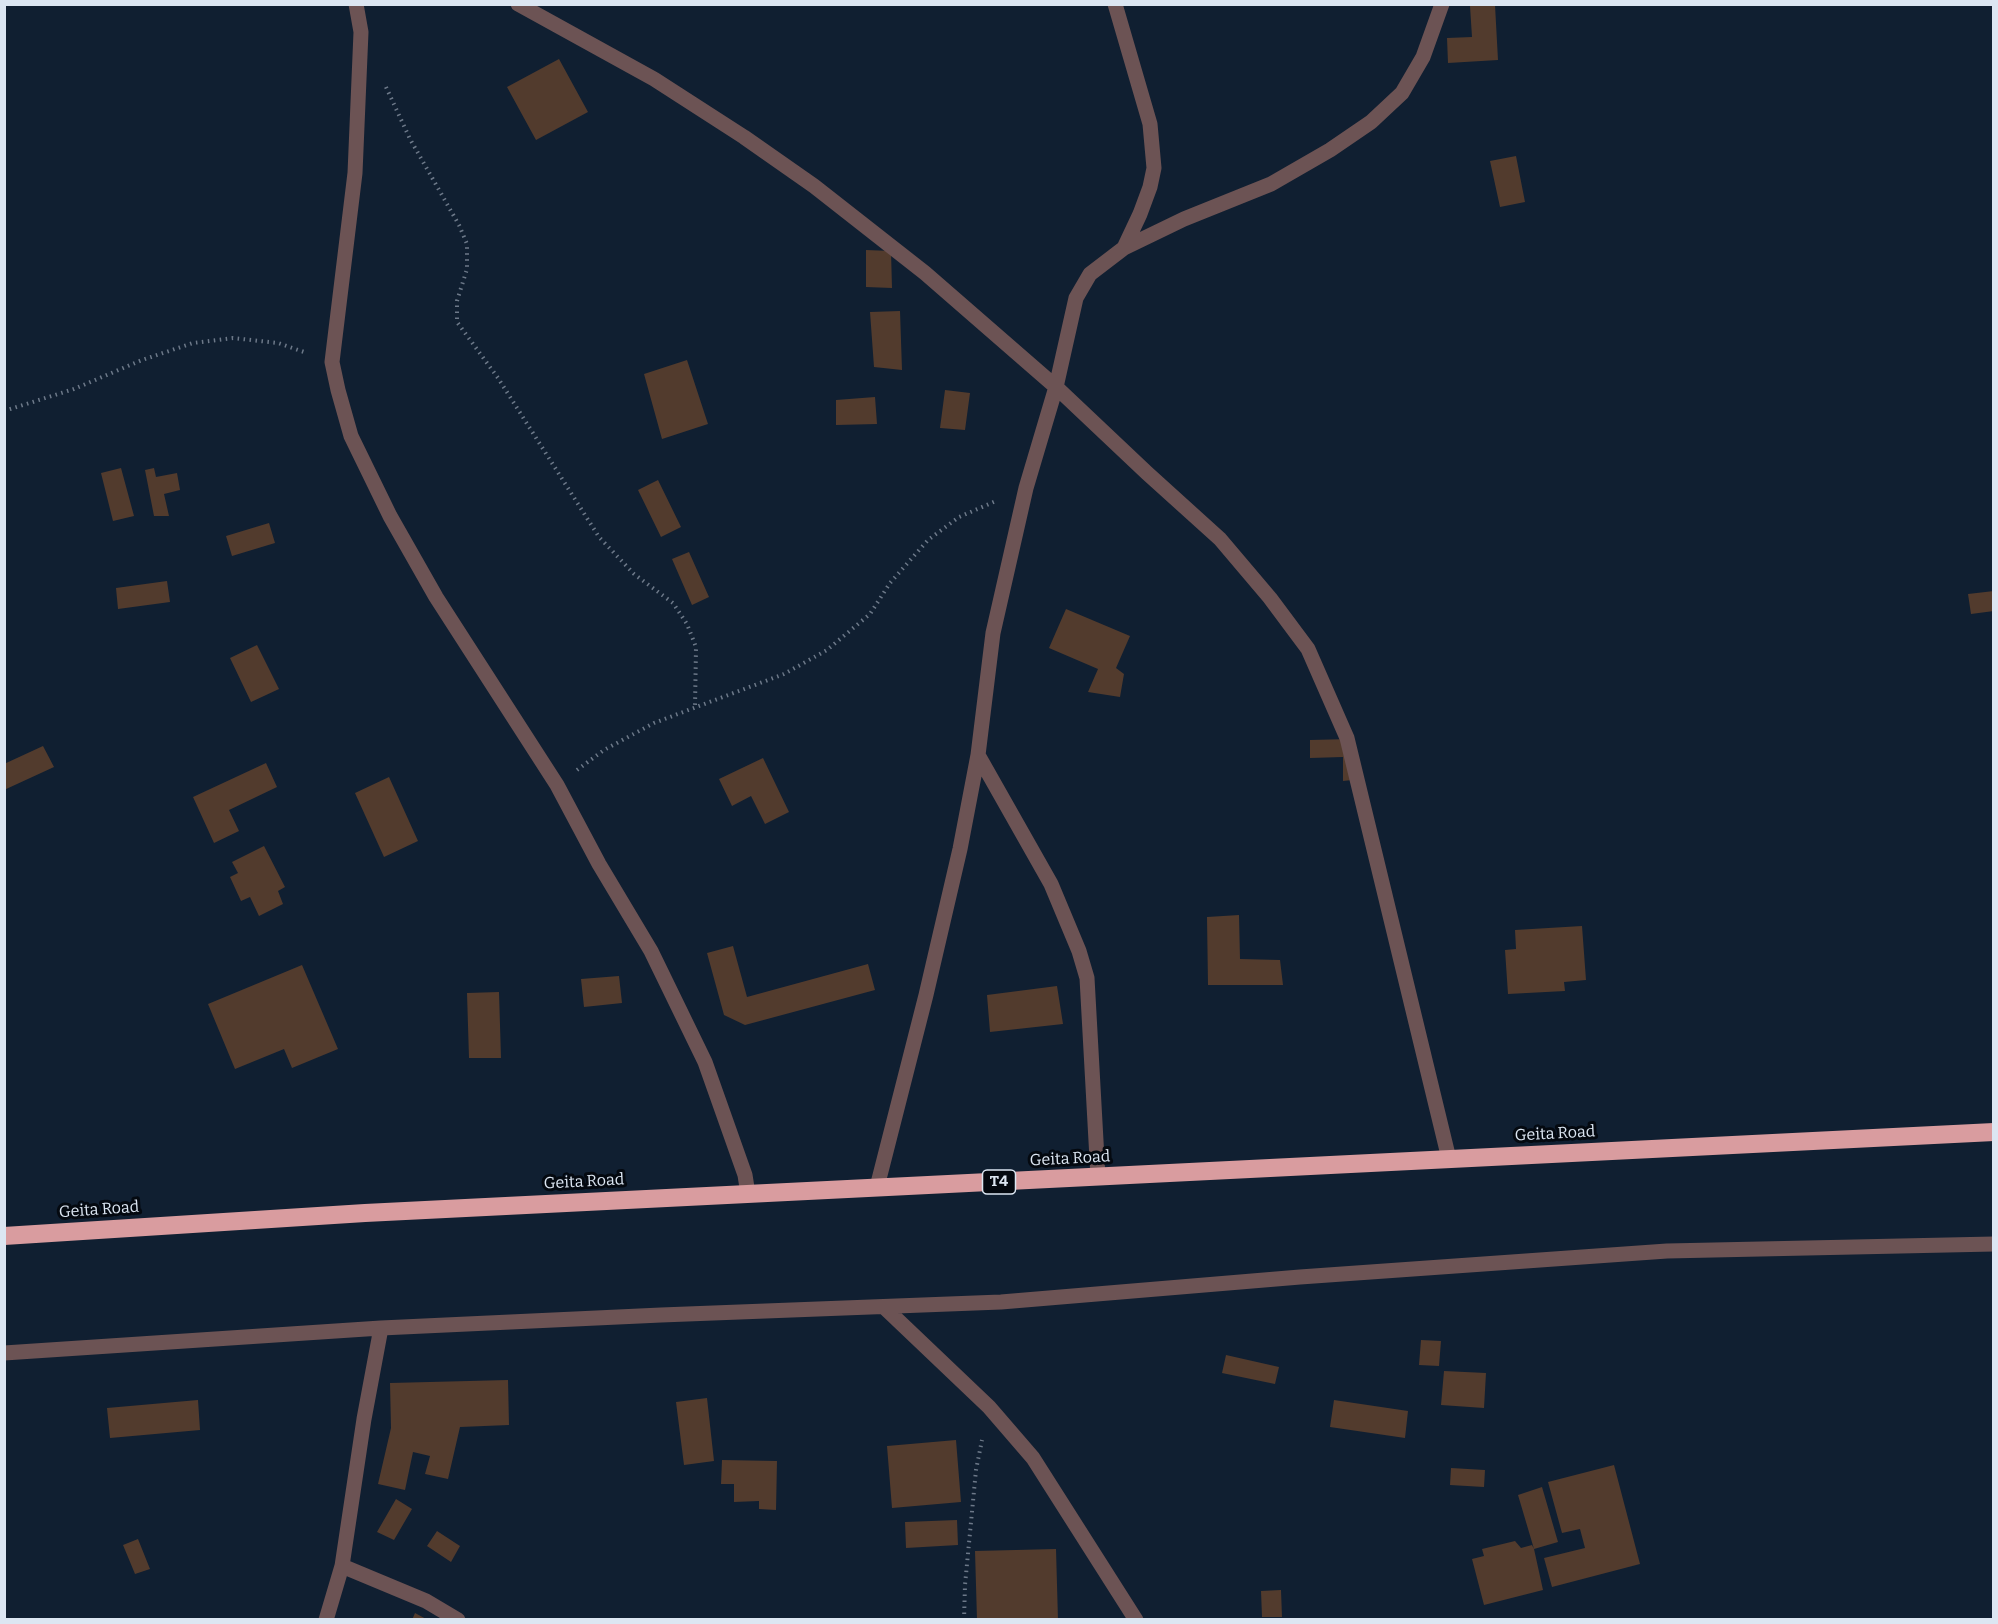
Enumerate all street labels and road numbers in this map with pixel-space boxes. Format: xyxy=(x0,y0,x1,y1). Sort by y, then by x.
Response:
street label: Geita Road xyxy=(1514,1122,1596,1146)
street label: Geita Road xyxy=(1029,1147,1111,1171)
street label: Geita Road xyxy=(543,1170,625,1194)
road number: T4 xyxy=(982,1170,1016,1194)
street label: Geita Road xyxy=(58,1198,140,1222)

